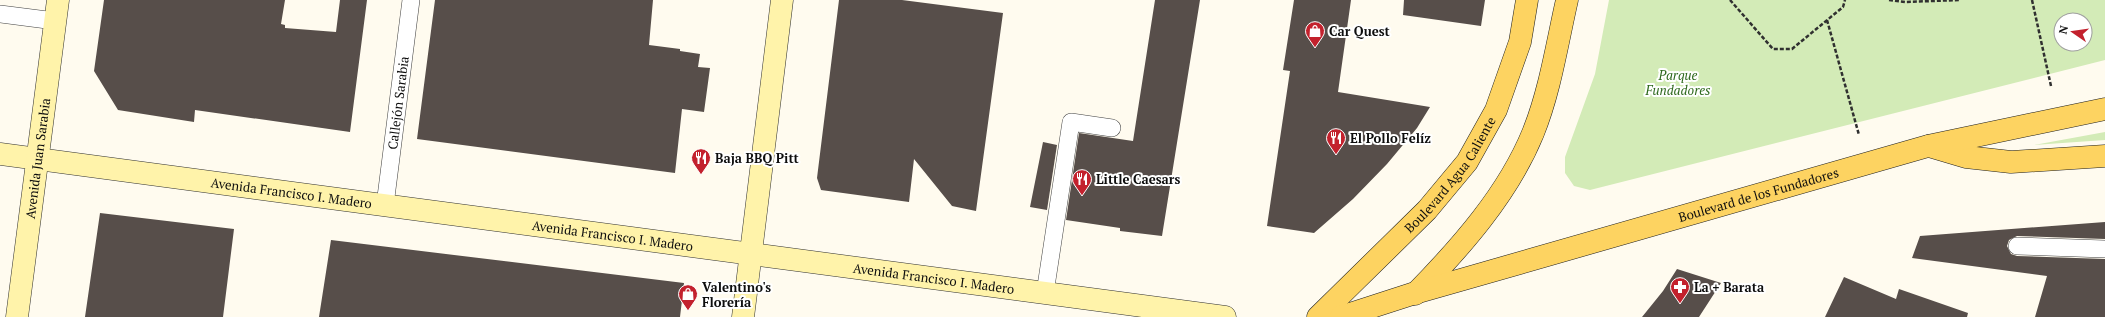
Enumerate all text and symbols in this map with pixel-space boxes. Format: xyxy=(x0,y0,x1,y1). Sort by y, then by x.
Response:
north arrow xyxy=(2053,12,2093,52)
shop icon: Car Quest xyxy=(1304,20,1326,48)
place label: Car Quest xyxy=(1329,22,1391,40)
text: N xyxy=(2055,23,2071,35)
street label: Callejón Sarabia xyxy=(383,55,413,151)
park label: Parque Fundadores xyxy=(1644,66,1711,99)
street label: Avenida Juan Sarabia xyxy=(21,96,54,220)
street label: Boulevard Agua Caliente xyxy=(1400,113,1500,237)
restaurant icon: El Pollo Felíz xyxy=(1325,127,1347,155)
place label: El Pollo Felíz xyxy=(1350,129,1431,147)
restaurant icon: Baja BBQ Pitt xyxy=(690,147,712,175)
place label: Baja BBQ Pitt xyxy=(715,149,799,167)
street label: Boulevard de los Fundadores xyxy=(1676,163,1841,226)
restaurant icon: Little Caesars xyxy=(1071,168,1093,196)
place label: Little Caesars xyxy=(1096,170,1180,188)
street label: Avenida Francisco I. Madero xyxy=(210,173,373,212)
street label: Avenida Francisco I. Madero xyxy=(531,216,694,255)
street label: Avenida Francisco I. Madero xyxy=(852,259,1015,298)
pharmacy icon: La + Barata xyxy=(1669,276,1691,304)
place label: Valentino's Florería xyxy=(702,278,771,311)
place label: La + Barata xyxy=(1694,278,1765,296)
shop icon: Valentino's Florería xyxy=(677,283,699,311)

